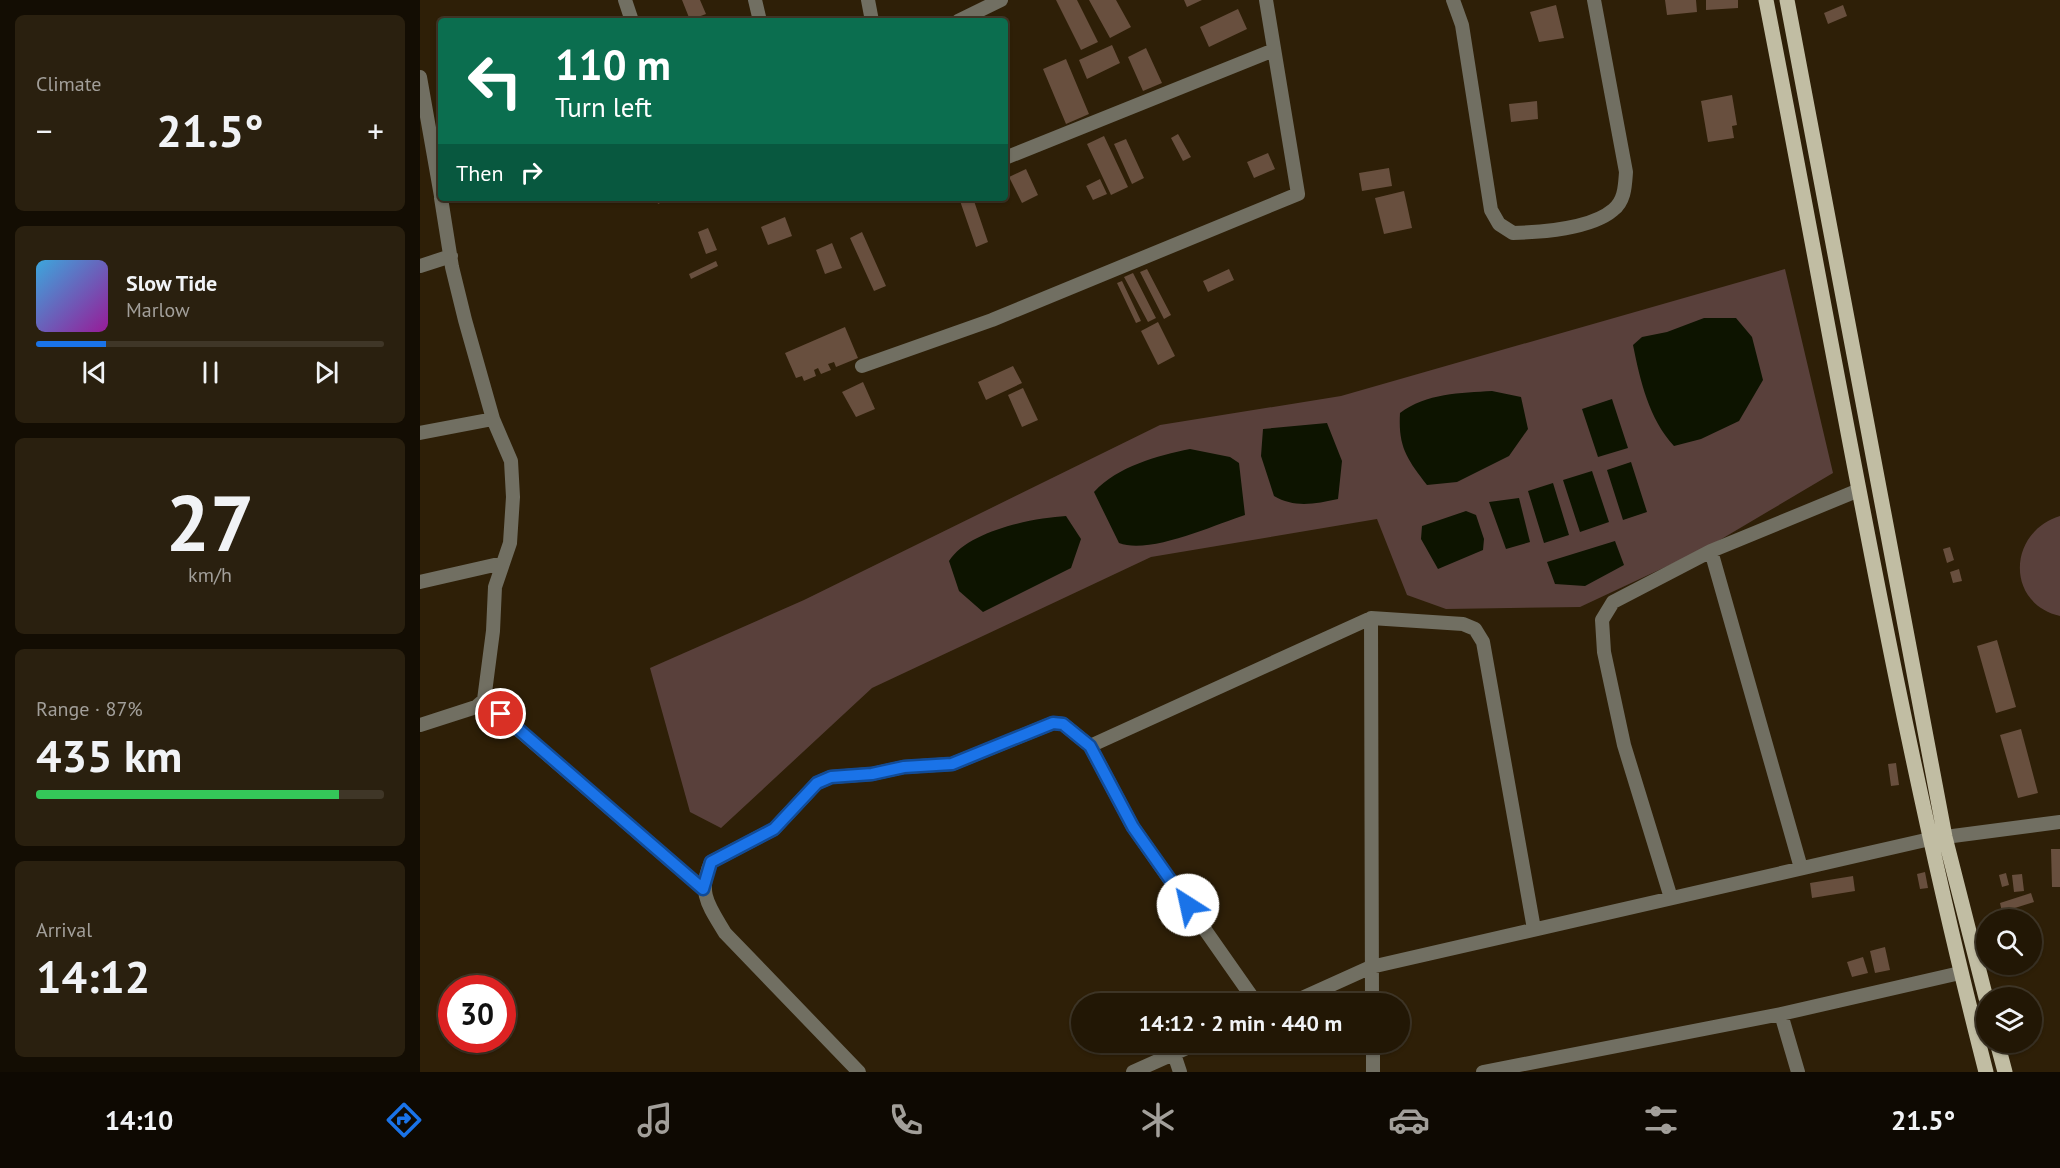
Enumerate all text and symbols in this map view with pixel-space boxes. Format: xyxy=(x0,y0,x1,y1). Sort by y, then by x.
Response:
text: 110 m xyxy=(555,37,671,92)
icon: left xyxy=(456,42,534,120)
text: Climate xyxy=(36,71,102,97)
text: Turn left xyxy=(555,90,652,124)
text: 21.5° xyxy=(156,101,264,159)
text: − xyxy=(36,109,53,152)
text: + xyxy=(367,109,384,152)
icon: right xyxy=(515,156,548,189)
text: Then xyxy=(456,159,503,187)
text: Slow Tide xyxy=(126,269,217,297)
text: Marlow xyxy=(126,297,190,323)
icon: previous xyxy=(78,356,111,389)
icon: pause xyxy=(194,356,227,389)
icon: next xyxy=(310,356,343,389)
text: 27 xyxy=(166,472,254,573)
text: km/h xyxy=(188,562,232,588)
pin xyxy=(475,688,526,739)
text: Range · 87% xyxy=(36,696,143,722)
icon: arrive xyxy=(484,697,517,730)
text: 435 km xyxy=(36,726,182,784)
position arrow xyxy=(1156,873,1220,937)
map controls xyxy=(1976,909,2042,1053)
button: search xyxy=(1976,909,2042,975)
text: Arrival xyxy=(36,917,92,943)
text: 14:12 xyxy=(36,947,150,1005)
speed limit sign: 30 xyxy=(438,975,516,1053)
button: layers xyxy=(1976,987,2042,1053)
text: 14:12 · 2 min · 440 m xyxy=(1139,1009,1342,1037)
icon: directions xyxy=(383,1099,425,1141)
icon: music xyxy=(634,1099,676,1141)
icon: phone xyxy=(885,1099,927,1141)
icon: climate xyxy=(1137,1099,1179,1141)
icon: car xyxy=(1388,1099,1430,1141)
icon: filters xyxy=(1640,1099,1682,1141)
text: 14:10 xyxy=(105,1103,173,1137)
text: 21.5° xyxy=(1891,1103,1955,1137)

